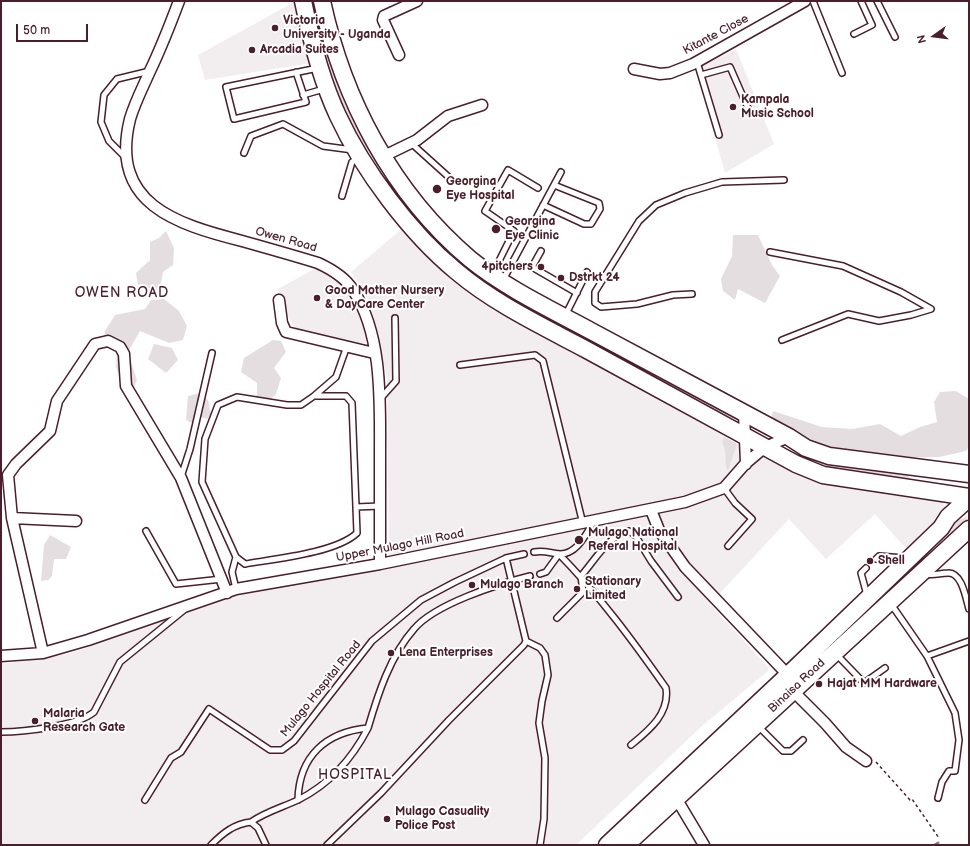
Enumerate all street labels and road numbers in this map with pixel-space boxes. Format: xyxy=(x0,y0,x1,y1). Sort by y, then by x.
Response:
street label: Kitante Close xyxy=(681,12,751,58)
street label: Owen Road xyxy=(254,224,318,256)
street label: Upper Mulago Hill Road xyxy=(335,527,465,565)
street label: Mulago Hospital Road xyxy=(278,638,364,740)
street label: Binaisa Road xyxy=(766,656,828,716)

